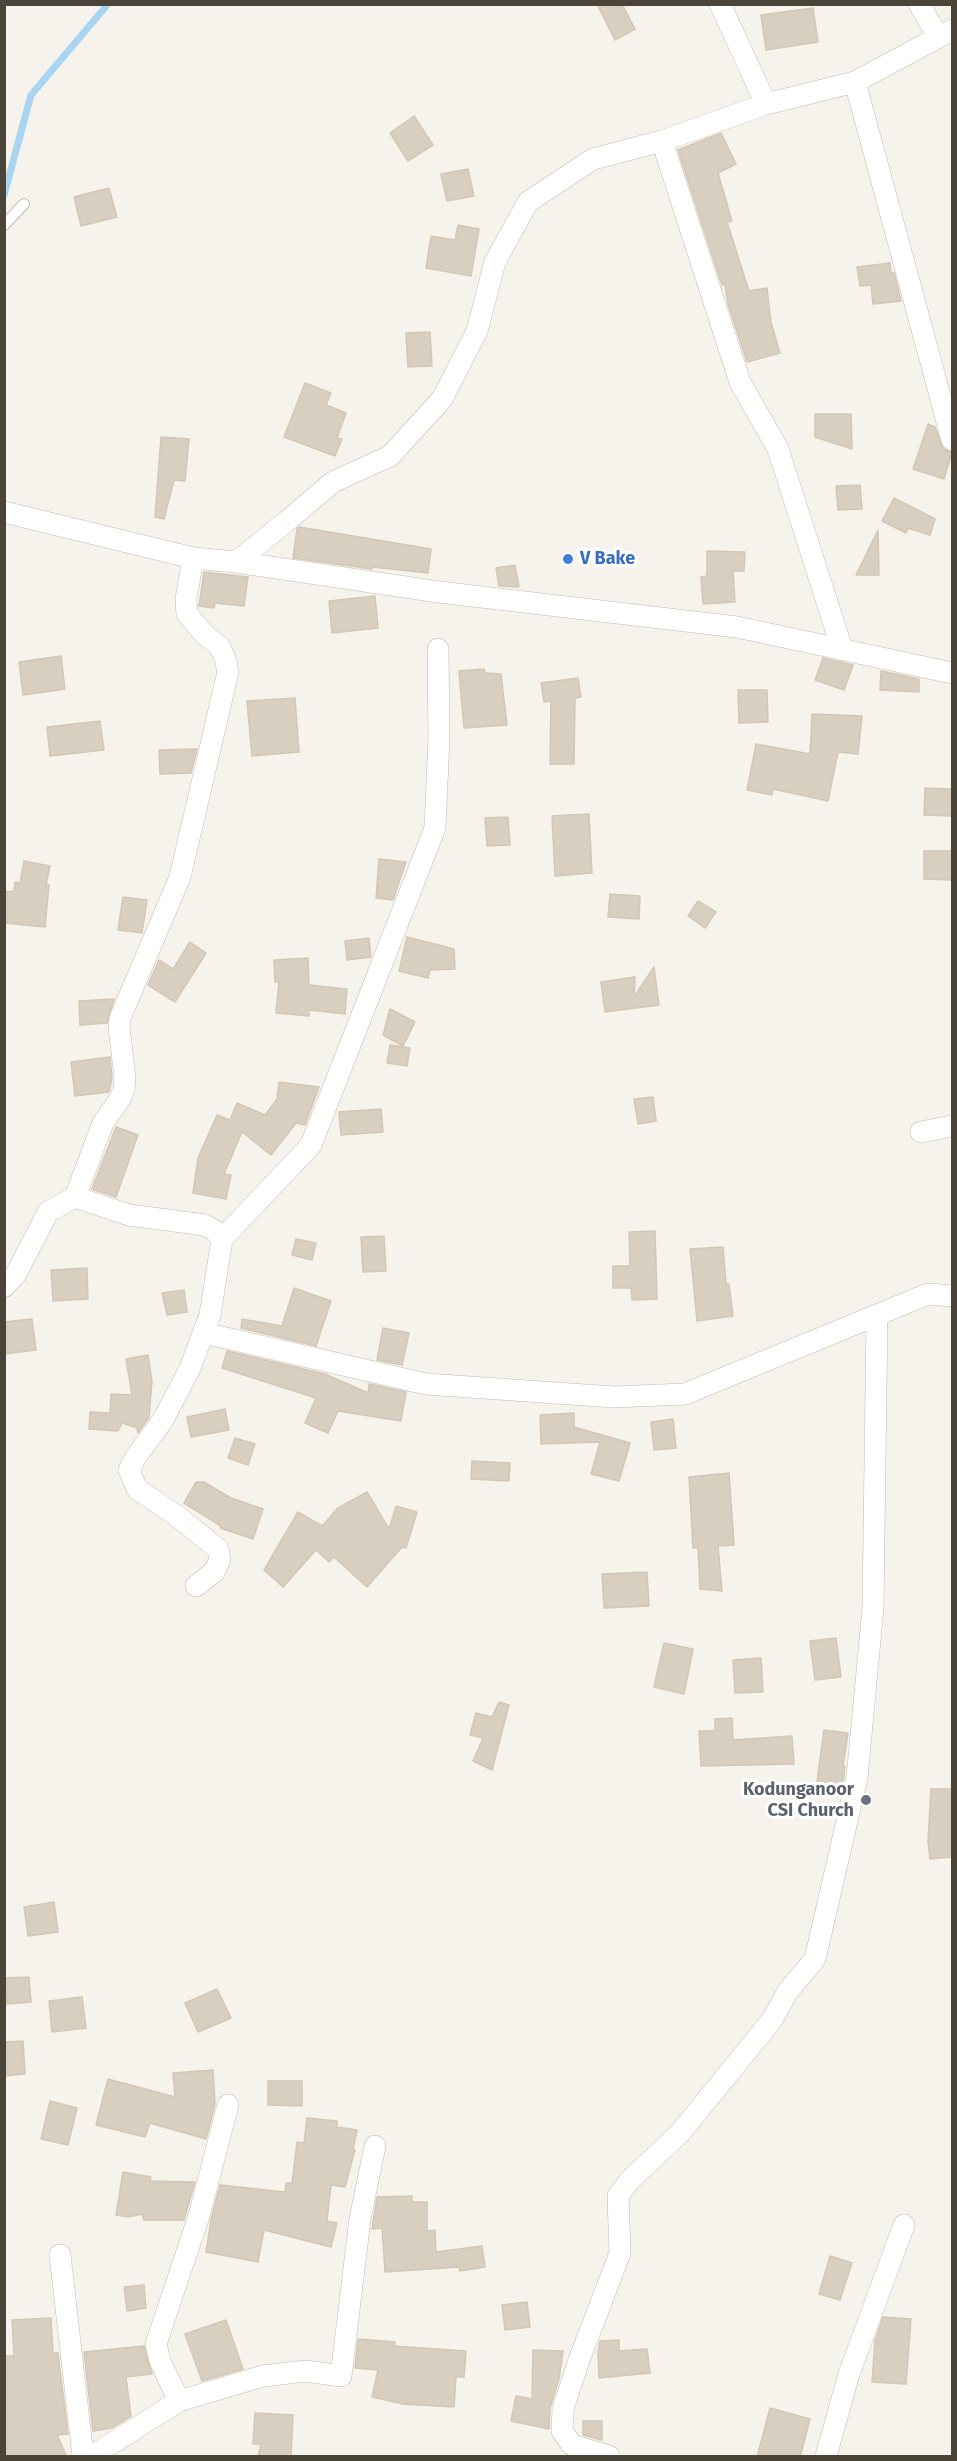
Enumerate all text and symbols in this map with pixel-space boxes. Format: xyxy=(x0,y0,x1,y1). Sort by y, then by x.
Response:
place label: V Bake xyxy=(580,548,635,570)
marker: V Bake xyxy=(561,552,575,566)
place label: Kodunganoor CSI Church xyxy=(743,1779,854,1822)
marker: Kodunganoor CSI Church xyxy=(859,1793,873,1807)

